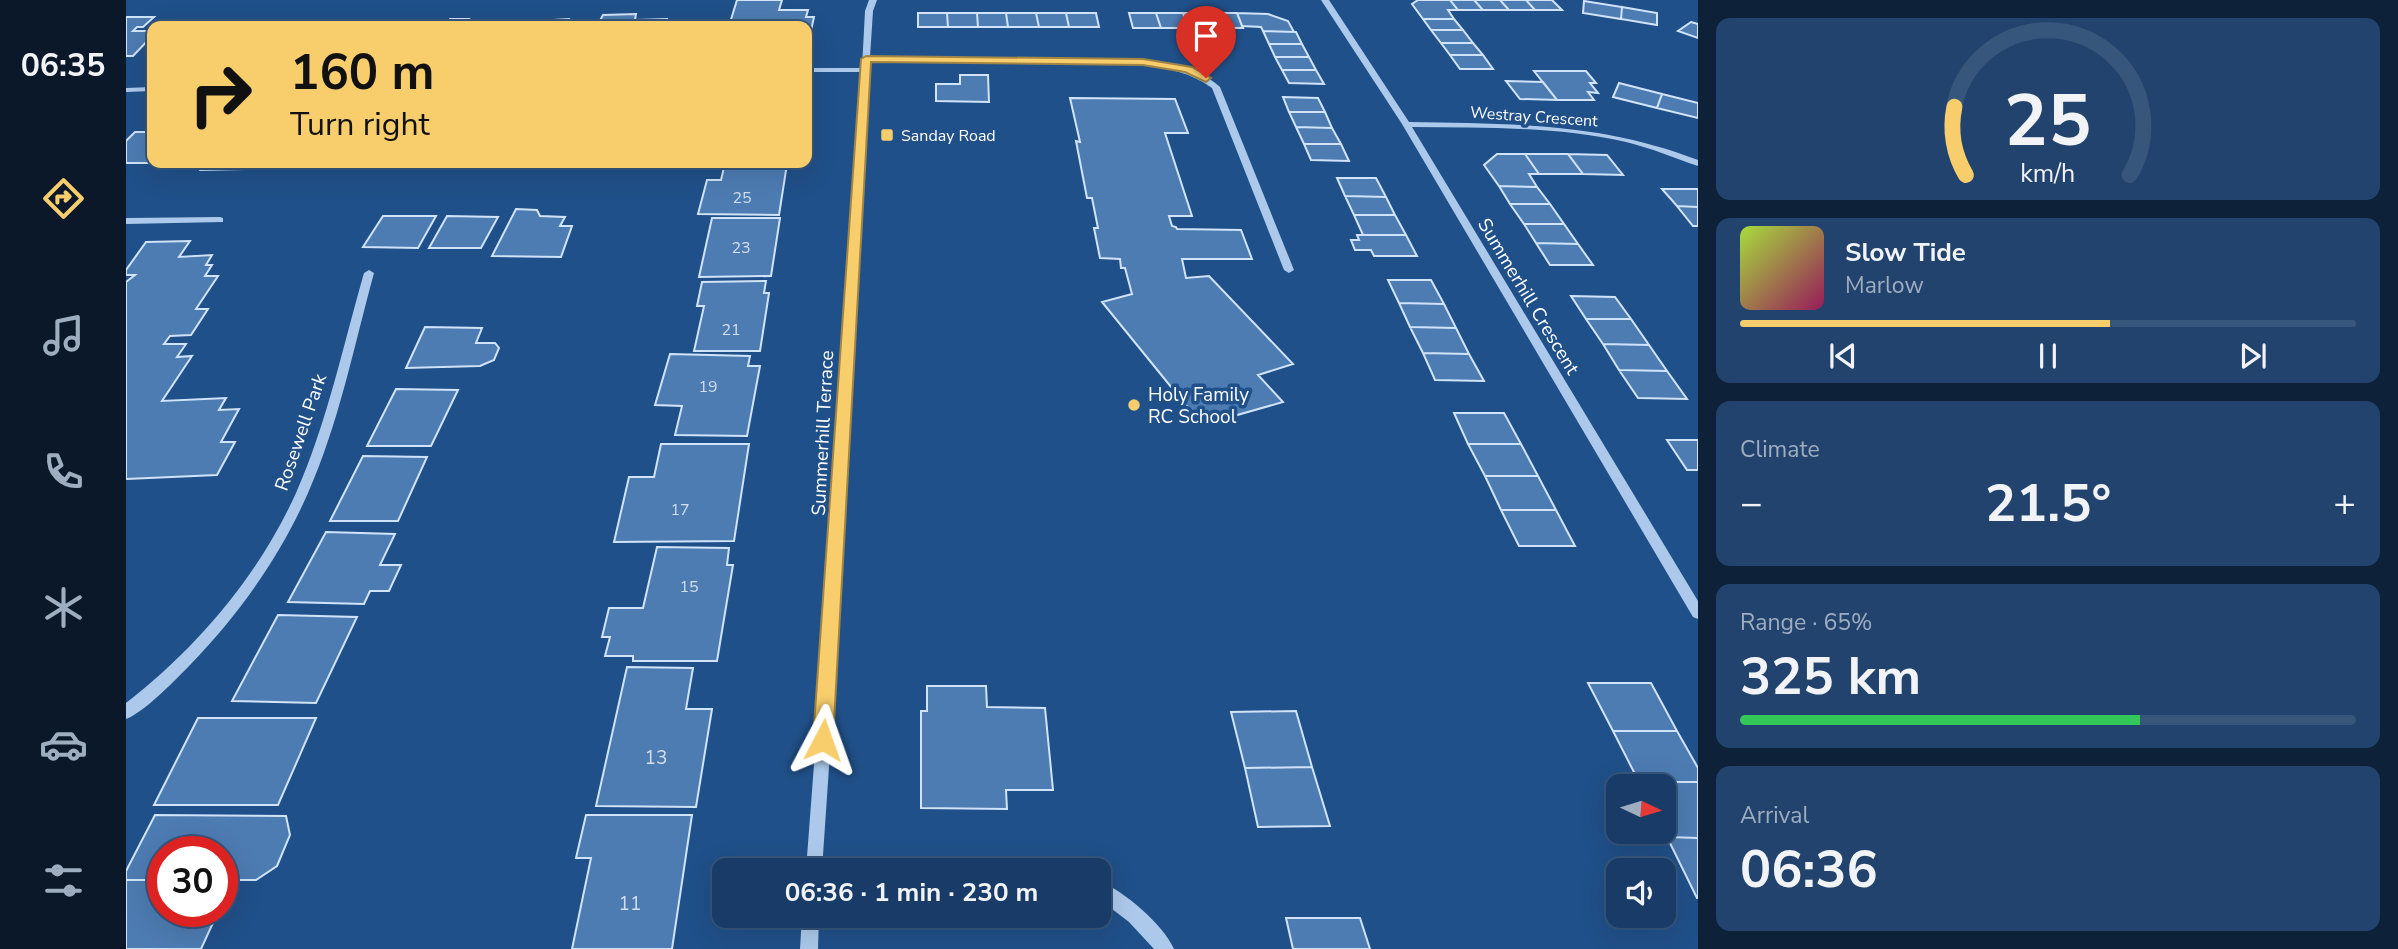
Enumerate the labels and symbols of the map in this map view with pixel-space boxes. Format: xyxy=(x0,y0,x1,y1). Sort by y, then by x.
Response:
pin xyxy=(1176,6,1236,78)
street label: Westray Crescent xyxy=(1469,102,1599,132)
place label: Sanday Road xyxy=(901,125,996,147)
marker: Sanday Road xyxy=(879,127,895,143)
house number: 25 xyxy=(732,187,752,209)
street label: Summerhill Crescent xyxy=(1471,214,1585,380)
house number: 23 xyxy=(731,237,751,259)
house number: 21 xyxy=(721,319,741,341)
street label: Summerhill Terrace xyxy=(806,350,840,516)
street label: Rosewell Park xyxy=(269,370,333,494)
house number: 19 xyxy=(698,376,718,398)
place label: Holy Family RC School xyxy=(1148,382,1249,430)
marker: Holy Family RC School xyxy=(1126,397,1142,413)
house number: 17 xyxy=(670,499,690,521)
house number: 15 xyxy=(679,576,699,598)
position arrow xyxy=(786,703,860,777)
house number: 13 xyxy=(645,745,667,771)
north arrow xyxy=(1606,774,1676,844)
speed limit sign: 30 xyxy=(147,836,238,927)
house number: 11 xyxy=(619,891,641,917)

